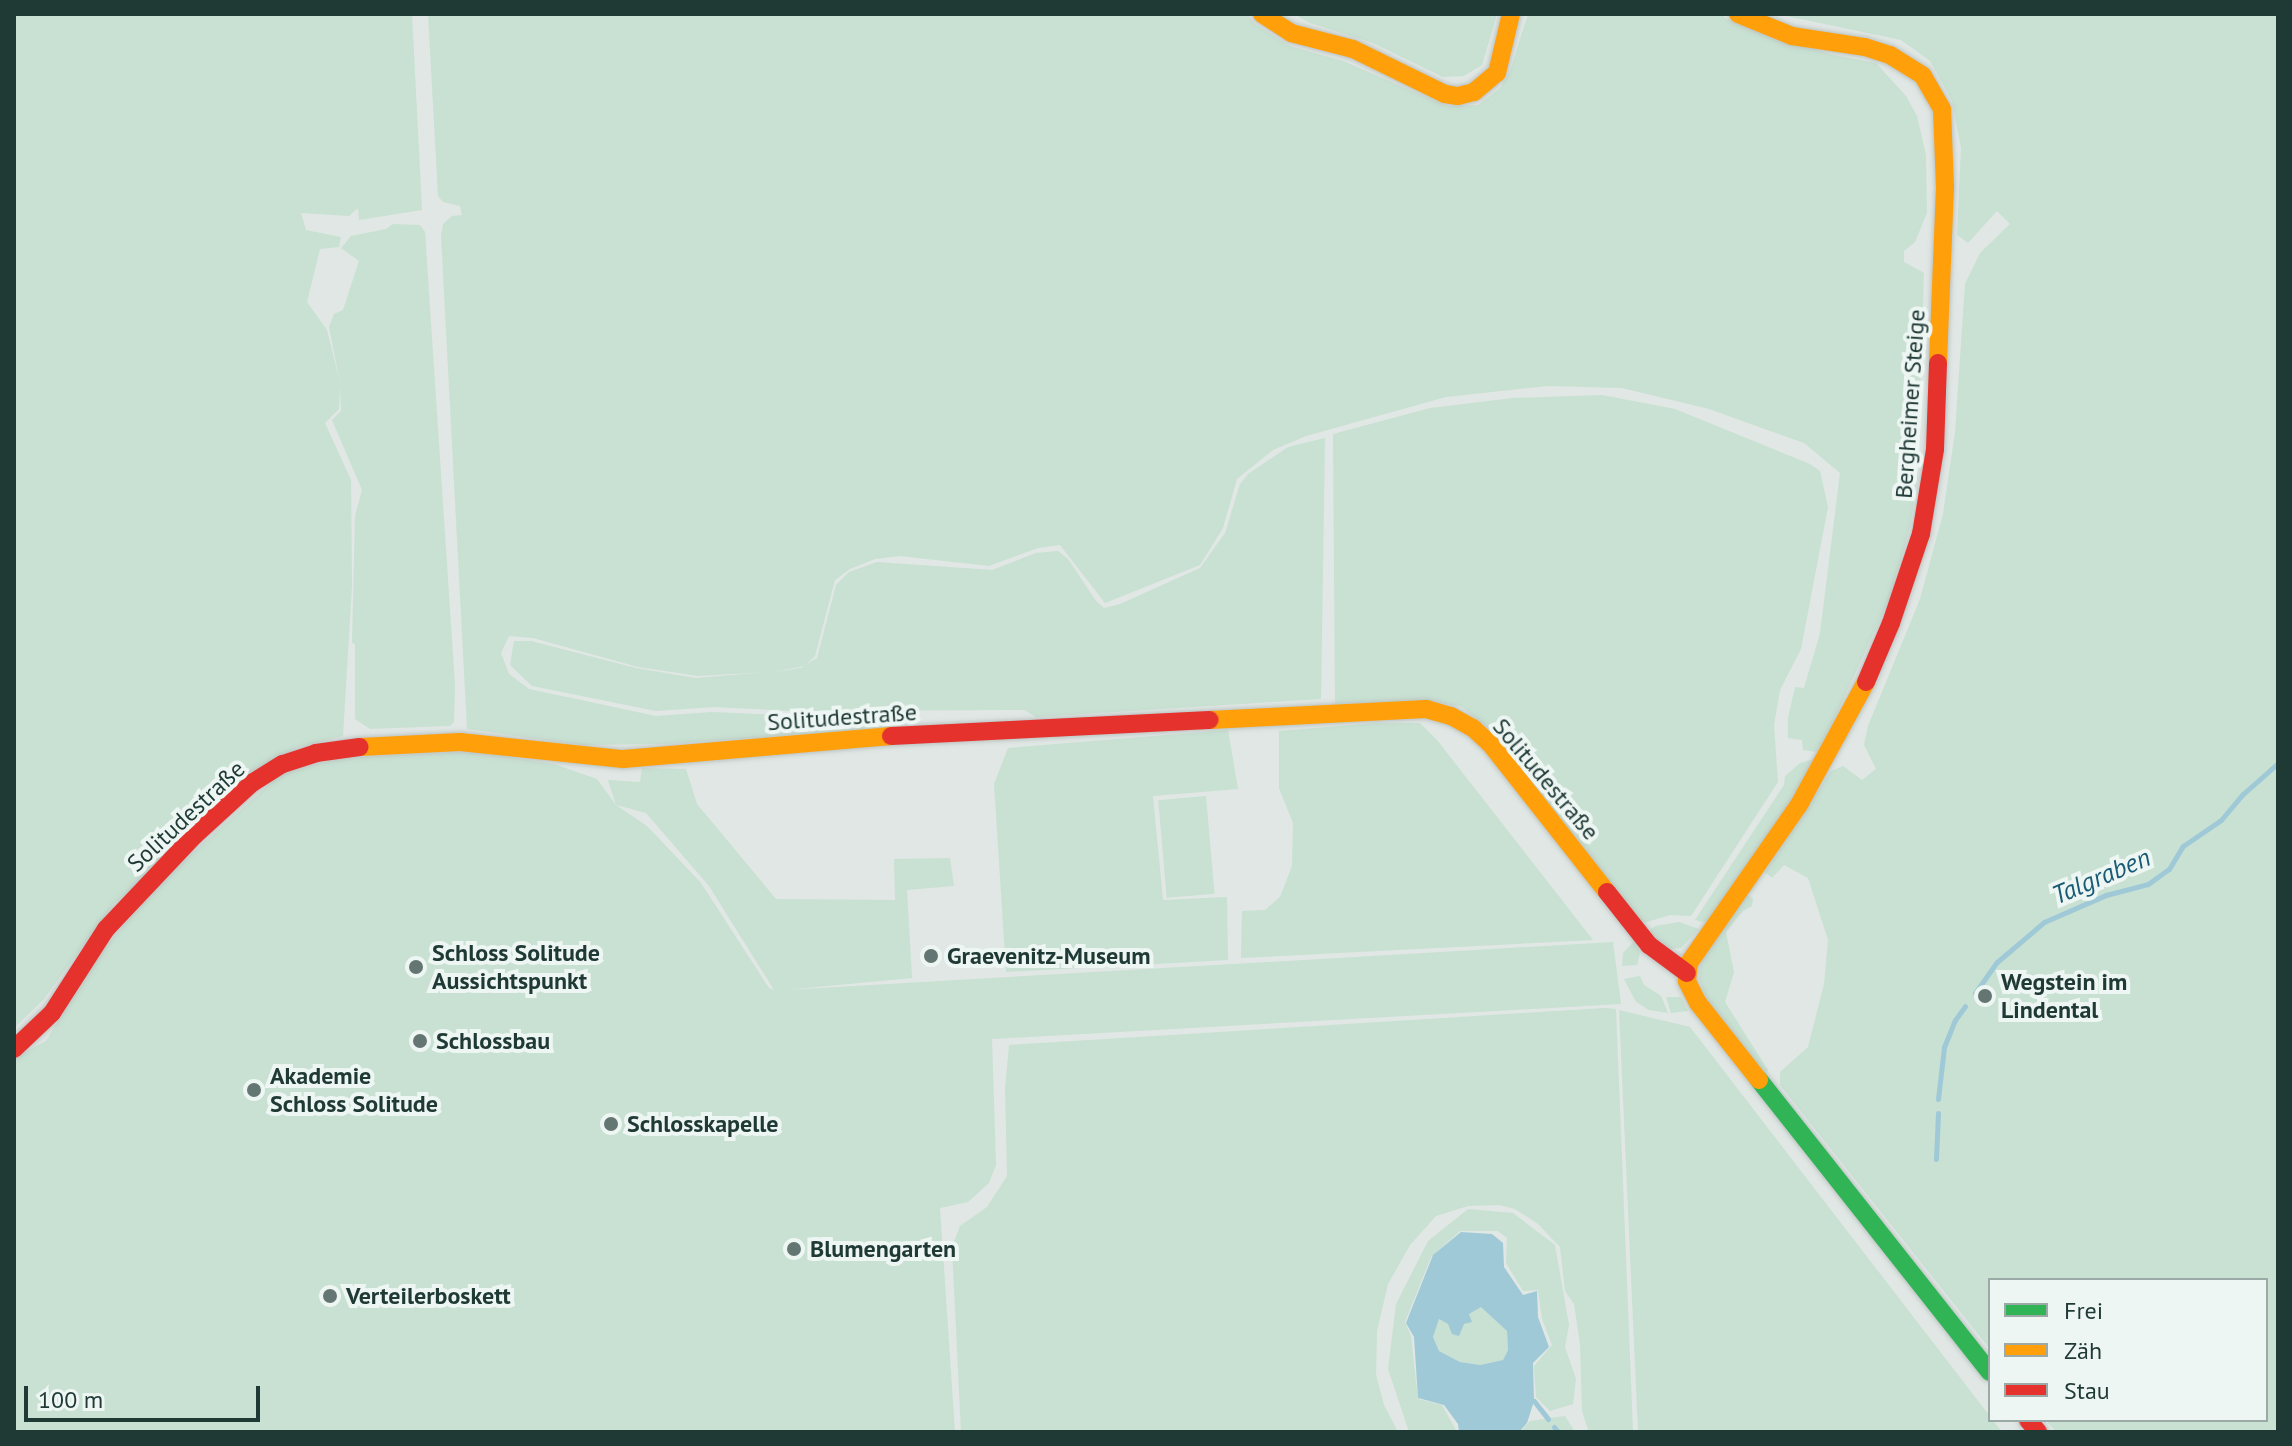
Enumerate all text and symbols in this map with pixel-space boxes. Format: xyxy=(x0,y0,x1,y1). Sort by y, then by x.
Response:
street label: Bergheimer Steige xyxy=(1889,308,1931,500)
street label: Solitudestraße xyxy=(766,697,918,737)
street label: Solitudestraße xyxy=(1487,712,1605,846)
street label: Solitudestraße xyxy=(121,754,251,878)
water label: Talgraben xyxy=(2047,841,2155,911)
place label: Schloss Solitude Aussichtspunkt xyxy=(432,939,600,995)
place label: Graevenitz-Museum xyxy=(947,942,1151,970)
marker: Graevenitz-Museum xyxy=(922,947,940,965)
marker: Schloss Solitude Aussichtspunkt xyxy=(407,958,425,976)
place label: Wegstein im Lindental xyxy=(2001,968,2127,1024)
marker: Wegstein im Lindental xyxy=(1976,987,1994,1005)
place label: Schlossbau xyxy=(436,1027,550,1055)
marker: Schlossbau xyxy=(411,1032,429,1050)
place label: Akademie Schloss Solitude xyxy=(270,1062,438,1118)
marker: Akademie Schloss Solitude xyxy=(245,1081,263,1099)
place label: Schlosskapelle xyxy=(627,1110,779,1138)
marker: Schlosskapelle xyxy=(602,1115,620,1133)
place label: Blumengarten xyxy=(810,1235,956,1263)
marker: Blumengarten xyxy=(785,1240,803,1258)
legend xyxy=(1988,1278,2268,1422)
place label: Verteilerboskett xyxy=(346,1282,511,1310)
marker: Verteilerboskett xyxy=(321,1287,339,1305)
text: Frei xyxy=(2064,1295,2103,1326)
text: Zäh xyxy=(2064,1335,2102,1366)
scale bar xyxy=(28,1370,264,1420)
text: Stau xyxy=(2064,1375,2110,1406)
text: 100 m xyxy=(38,1384,103,1415)

